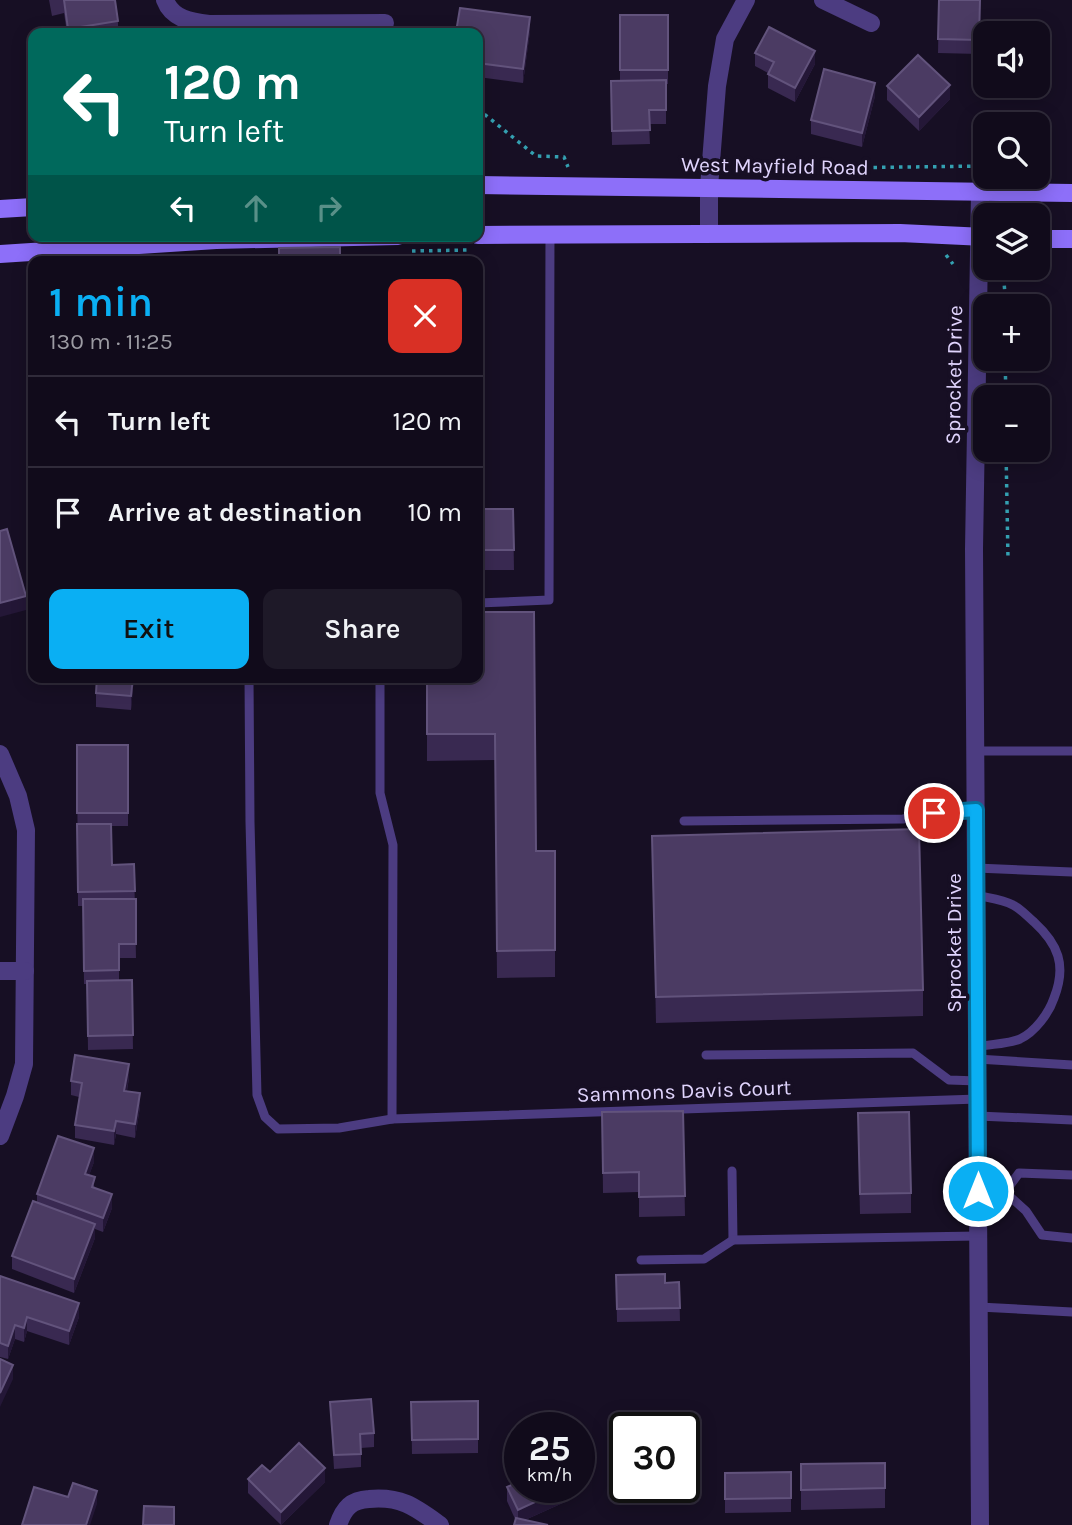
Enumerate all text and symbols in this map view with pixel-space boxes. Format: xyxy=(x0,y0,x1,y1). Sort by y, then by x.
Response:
map controls xyxy=(973,21,1050,462)
button: sound xyxy=(973,21,1050,98)
text: 120 m xyxy=(164,54,301,111)
icon: left xyxy=(49,56,140,147)
button: search xyxy=(973,112,1050,189)
text: Turn left xyxy=(164,113,284,150)
street label: West Mayfield Road xyxy=(681,152,869,180)
icon: left xyxy=(164,189,202,227)
icon: ahead xyxy=(237,189,275,227)
icon: right xyxy=(310,189,348,227)
button: layers xyxy=(973,203,1050,280)
text: 1 min xyxy=(49,277,153,327)
button: close xyxy=(388,279,462,353)
button: + xyxy=(973,294,1050,371)
street label: Sprocket Drive xyxy=(941,305,967,445)
text: 130 m · 11:25 xyxy=(49,328,173,355)
button: − xyxy=(973,385,1050,462)
icon: left xyxy=(49,403,87,441)
text: Turn left xyxy=(108,406,210,437)
text: 120 m xyxy=(392,406,462,437)
icon: arrive xyxy=(49,494,87,532)
text: Arrive at destination xyxy=(108,497,362,528)
text: 10 m xyxy=(407,497,462,528)
button: Exit xyxy=(49,589,249,669)
button: Share xyxy=(263,589,462,669)
pin xyxy=(904,783,964,843)
icon: arrive xyxy=(915,794,953,832)
street label: Sprocket Drive xyxy=(942,873,966,1013)
street label: Sammons Davis Court xyxy=(576,1075,792,1107)
position arrow xyxy=(941,1154,1015,1228)
speed limit sign: 30 xyxy=(609,1412,700,1503)
text: 25 xyxy=(529,1428,570,1469)
text: km/h xyxy=(527,1464,572,1486)

